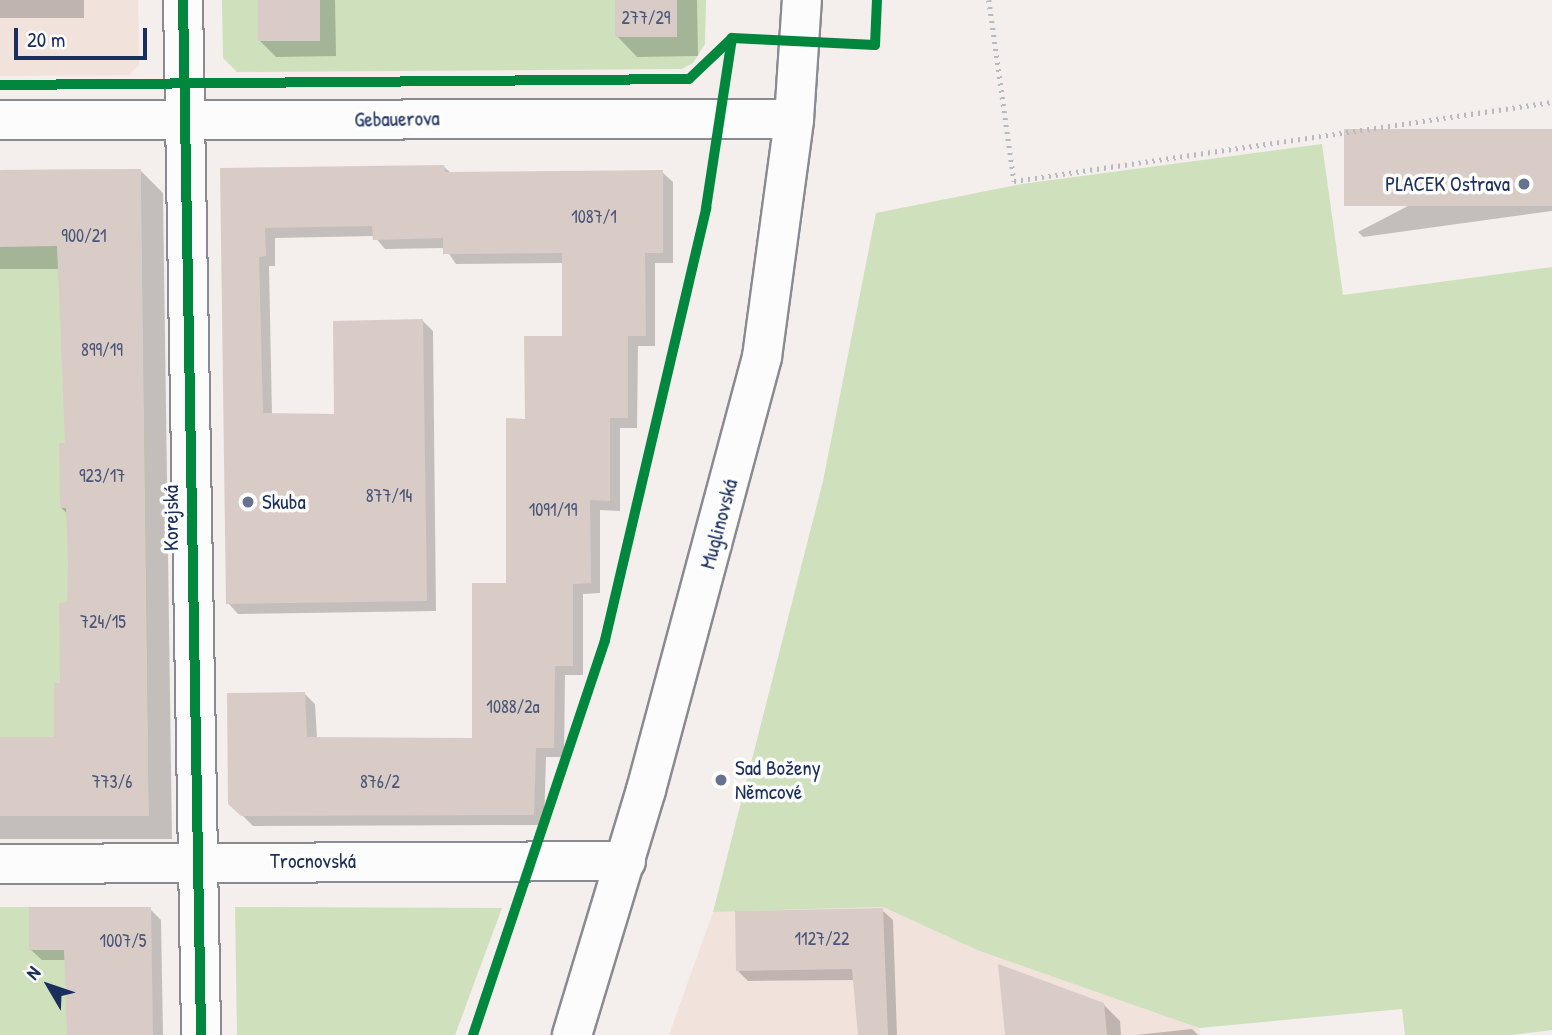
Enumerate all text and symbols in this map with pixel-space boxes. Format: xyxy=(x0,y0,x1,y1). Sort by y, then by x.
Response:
house number: 277/29 xyxy=(622,7,670,29)
scale bar xyxy=(18,14,150,58)
text: 20 m xyxy=(27,25,65,54)
street label: Gebauerova xyxy=(354,106,440,132)
place label: PLACEK Ostrava xyxy=(1385,171,1510,197)
marker: PLACEK Ostrava xyxy=(1516,176,1532,192)
house number: 1087/1 xyxy=(571,206,617,228)
house number: 900/21 xyxy=(61,225,107,247)
house number: 899/19 xyxy=(81,339,123,361)
house number: 923/17 xyxy=(79,465,125,487)
street label: Muglinovská xyxy=(695,476,743,572)
street label: Korejská xyxy=(158,485,184,551)
house number: 877/14 xyxy=(366,485,412,507)
place label: Skuba xyxy=(262,489,306,515)
marker: Skuba xyxy=(240,494,256,510)
house number: 1091/19 xyxy=(529,499,577,521)
house number: 724/15 xyxy=(80,611,126,633)
house number: 1088/2a xyxy=(486,696,540,718)
place label: Sad Boženy Němcové xyxy=(735,755,821,805)
house number: 773/6 xyxy=(92,771,132,793)
house number: 876/2 xyxy=(360,771,400,793)
marker: Sad Boženy Němcové xyxy=(713,772,729,788)
street label: Trocnovská xyxy=(270,848,356,874)
house number: 1127/22 xyxy=(795,928,849,950)
house number: 1007/5 xyxy=(100,930,146,952)
north arrow xyxy=(14,951,84,1021)
text: N xyxy=(19,961,46,985)

